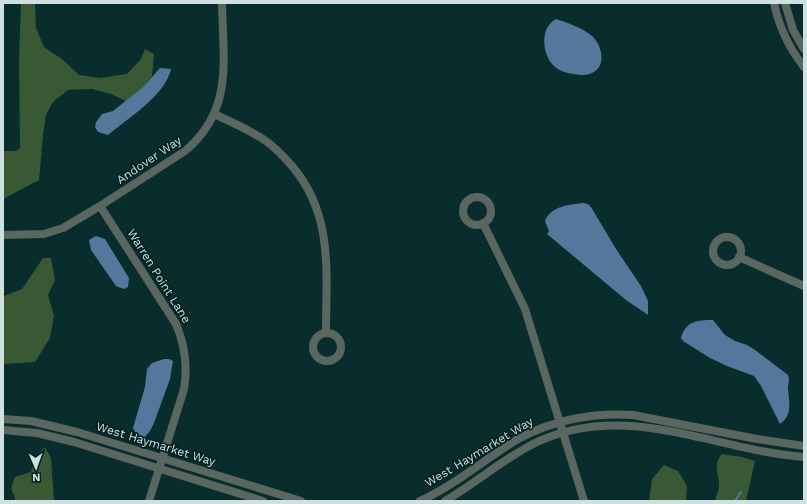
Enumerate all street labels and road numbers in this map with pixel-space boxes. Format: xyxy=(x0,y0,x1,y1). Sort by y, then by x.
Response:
street label: Andover Way xyxy=(114,133,185,187)
street label: Warren Point Lane xyxy=(124,226,194,326)
street label: West Haymarket Way xyxy=(422,414,536,490)
street label: West Haymarket Way xyxy=(95,419,218,469)

